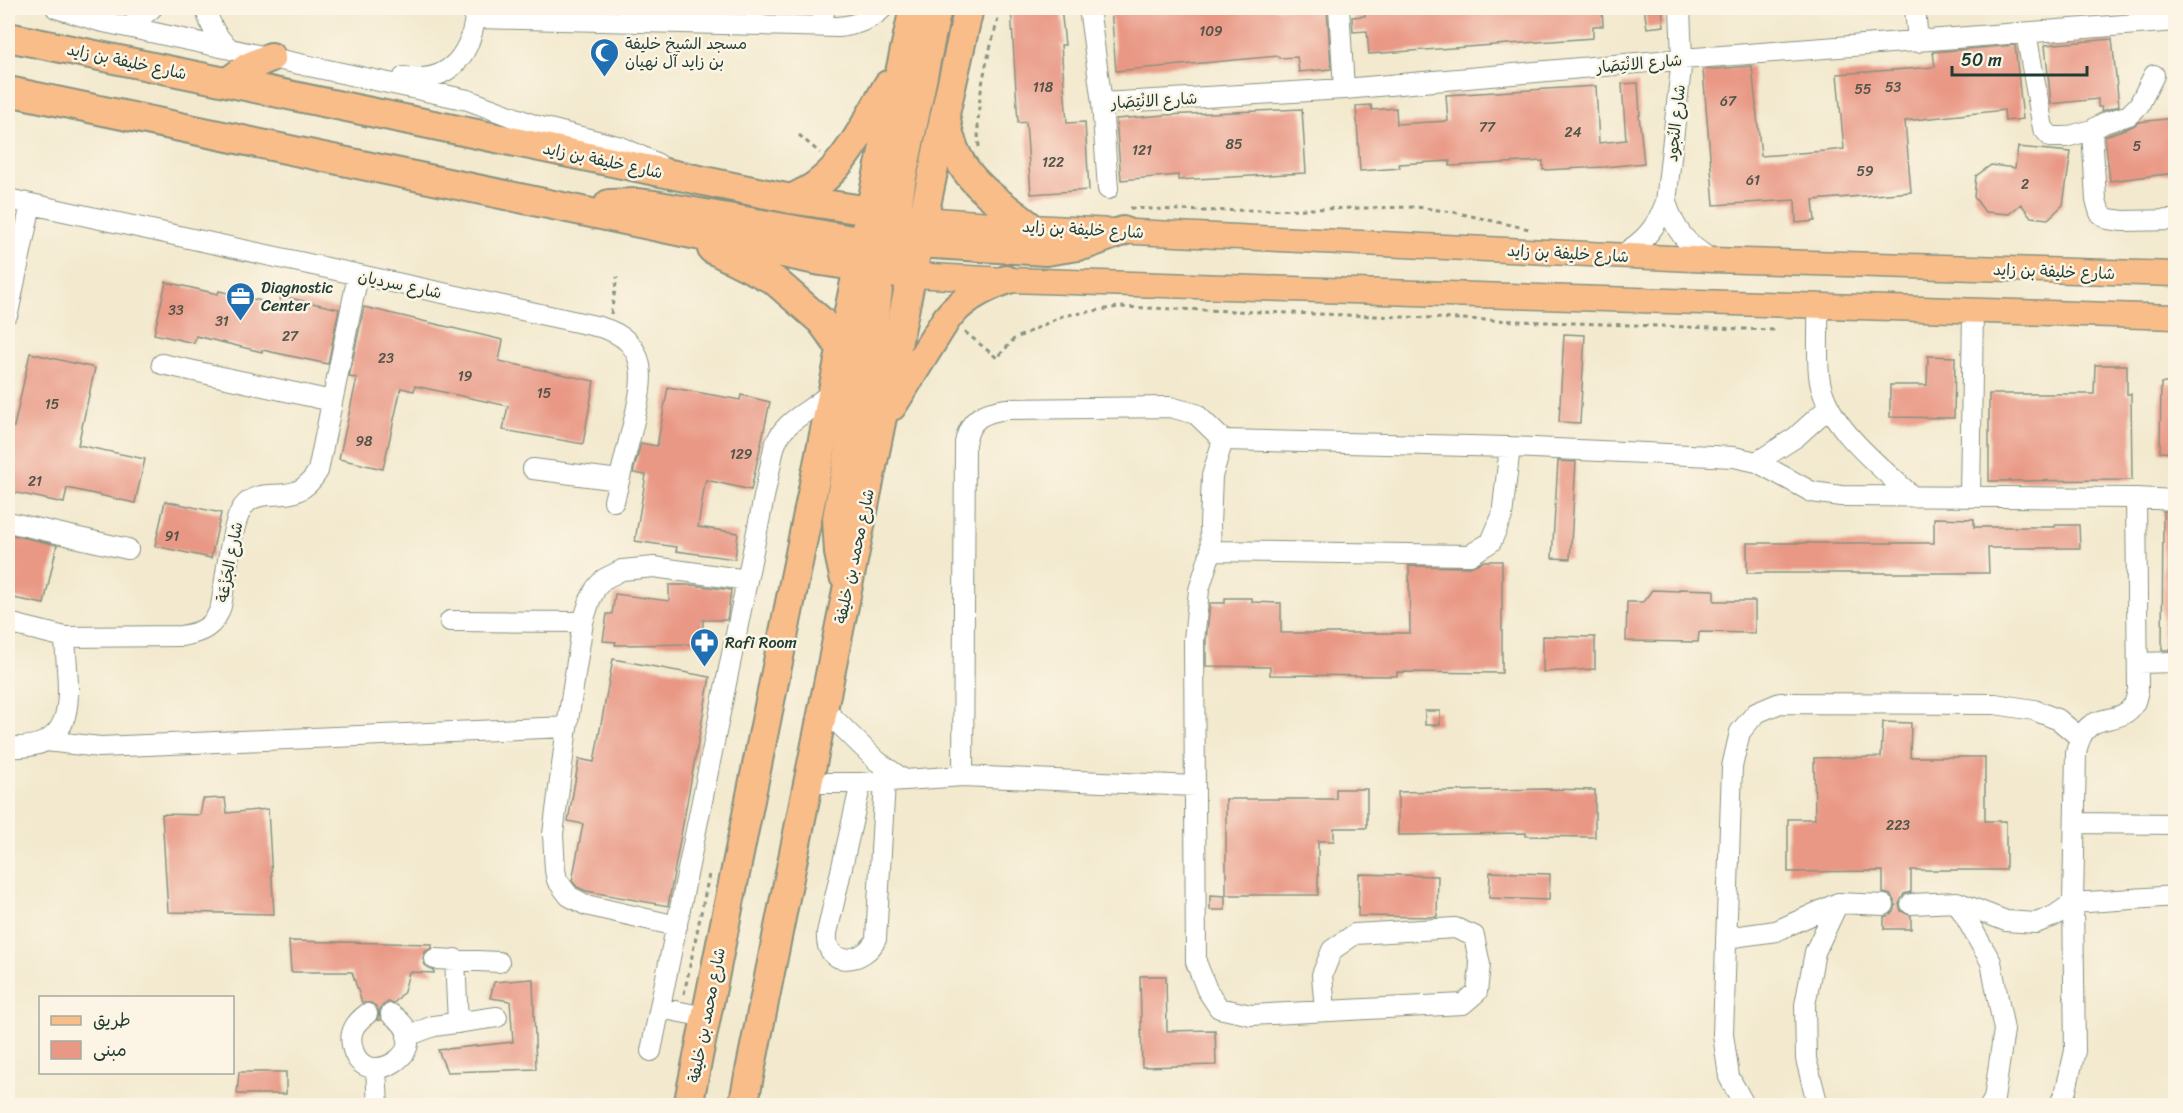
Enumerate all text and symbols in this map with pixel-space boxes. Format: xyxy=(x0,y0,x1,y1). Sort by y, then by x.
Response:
house number: 109 xyxy=(1199,19,1223,44)
place label: مسجد الشيخ خليفة بن زايد آل نهيان xyxy=(625,29,747,76)
street label: شارع خليفة بن زايد xyxy=(64,35,190,88)
mosque icon: مسجد الشيخ خليفة بن زايد آل نهيان xyxy=(588,36,620,78)
scale bar xyxy=(1952,39,2087,77)
text: 50 m xyxy=(1961,44,2002,76)
street label: شارع الانْتِصَار xyxy=(1594,45,1683,82)
house number: 118 xyxy=(1033,75,1054,100)
house number: 53 xyxy=(1885,75,1901,100)
house number: 55 xyxy=(1854,77,1872,102)
street label: شارع النُجود xyxy=(1657,83,1694,163)
street label: شارع الانْتِصَار xyxy=(1109,84,1198,117)
house number: 67 xyxy=(1720,89,1737,114)
house number: 77 xyxy=(1479,115,1496,140)
house number: 24 xyxy=(1565,120,1582,145)
house number: 85 xyxy=(1226,132,1243,157)
street label: شارع خليفة بن زايد xyxy=(540,134,666,187)
house number: 5 xyxy=(2133,134,2142,159)
house number: 121 xyxy=(1132,138,1152,163)
house number: 122 xyxy=(1042,150,1064,175)
house number: 59 xyxy=(1856,159,1874,184)
house number: 61 xyxy=(1746,168,1760,193)
house number: 2 xyxy=(2021,172,2029,197)
street label: شارع خليفة بن زايد xyxy=(1021,212,1145,247)
street label: شارع خليفة بن زايد xyxy=(1506,236,1630,271)
street label: شارع خليفة بن زايد xyxy=(1992,255,2116,288)
street label: شارع سرديان xyxy=(355,261,444,307)
place label: Diagnostic Center xyxy=(261,273,334,320)
office icon: Diagnostic Center xyxy=(224,280,256,322)
house number: 33 xyxy=(168,298,184,323)
house number: 31 xyxy=(215,309,229,334)
house number: 27 xyxy=(282,324,299,349)
house number: 23 xyxy=(378,346,394,371)
house number: 19 xyxy=(458,364,473,389)
house number: 15 xyxy=(537,381,552,406)
house number: 15 xyxy=(45,392,60,417)
house number: 98 xyxy=(355,429,373,454)
house number: 129 xyxy=(730,442,753,467)
house number: 21 xyxy=(28,469,42,494)
street label: شارع محمد بن خليفة xyxy=(826,486,883,626)
street label: شارع الجَزْعَة xyxy=(207,519,251,605)
house number: 91 xyxy=(165,524,179,549)
pharmacy icon: Rafi Room xyxy=(688,626,720,668)
place label: Rafi Room xyxy=(725,628,797,657)
house number: 223 xyxy=(1886,813,1910,838)
street label: شارع محمد بن خليفة xyxy=(679,945,734,1085)
legend xyxy=(39,996,234,1074)
text: طريق xyxy=(93,1004,131,1036)
text: مبنى xyxy=(93,1034,127,1066)

